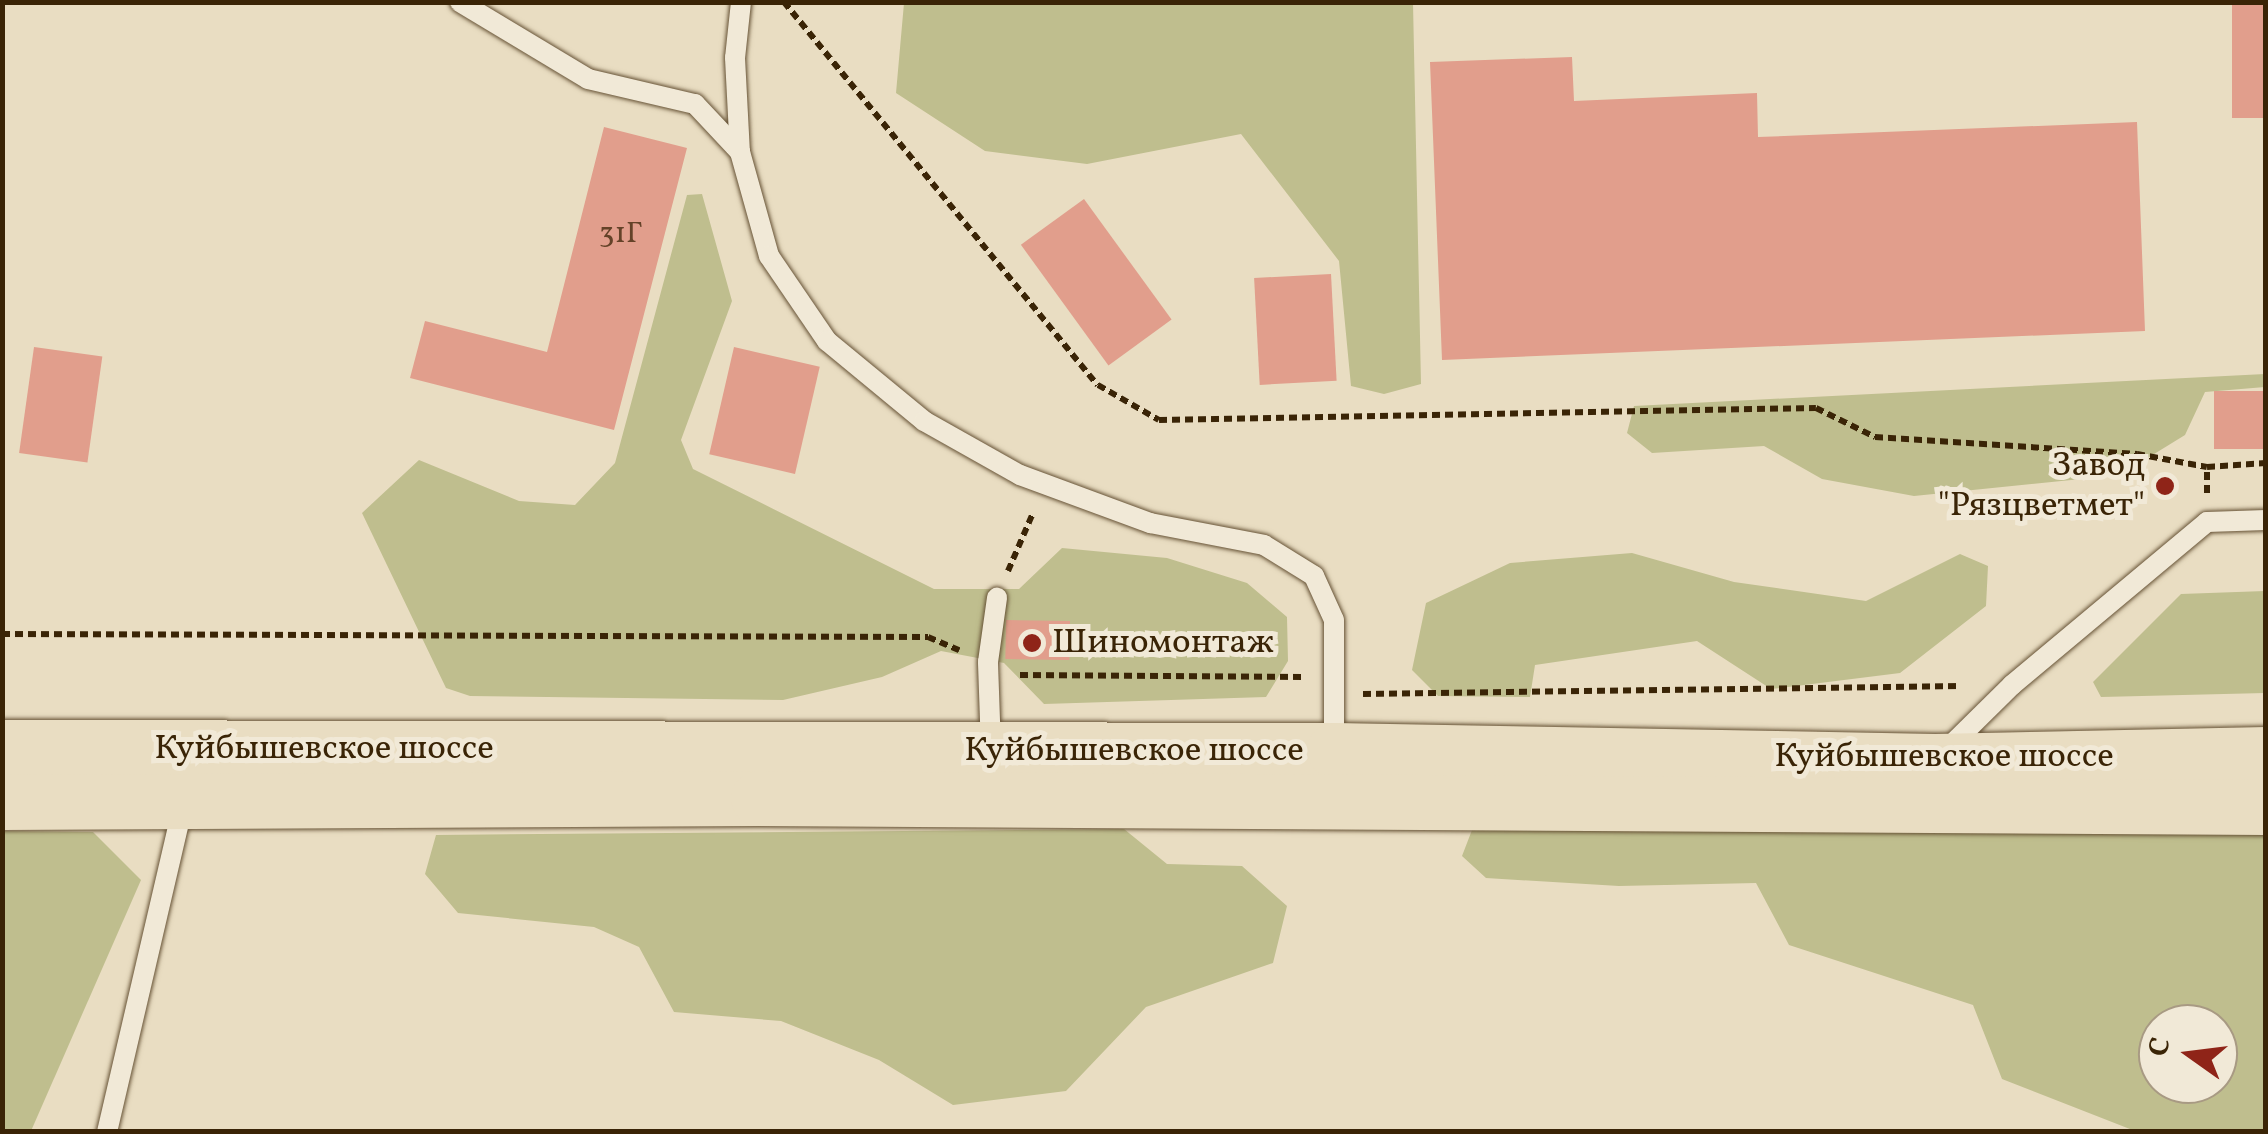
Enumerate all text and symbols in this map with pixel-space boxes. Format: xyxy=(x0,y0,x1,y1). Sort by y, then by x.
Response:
house number: 31Г xyxy=(599,216,643,252)
place label: Завод "Рязцветмет" xyxy=(1938,445,2145,527)
marker: Завод "Рязцветмет" xyxy=(2154,475,2176,497)
place label: Шиномонтаж xyxy=(1052,622,1274,664)
marker: Шиномонтаж xyxy=(1021,632,1043,654)
street label: Куйбышевское шоссе xyxy=(154,728,494,770)
street label: Куйбышевское шоссе xyxy=(964,730,1304,772)
street label: Куйбышевское шоссе xyxy=(1774,736,2114,778)
north arrow xyxy=(2138,1004,2238,1104)
text: С xyxy=(2139,1034,2181,1061)

